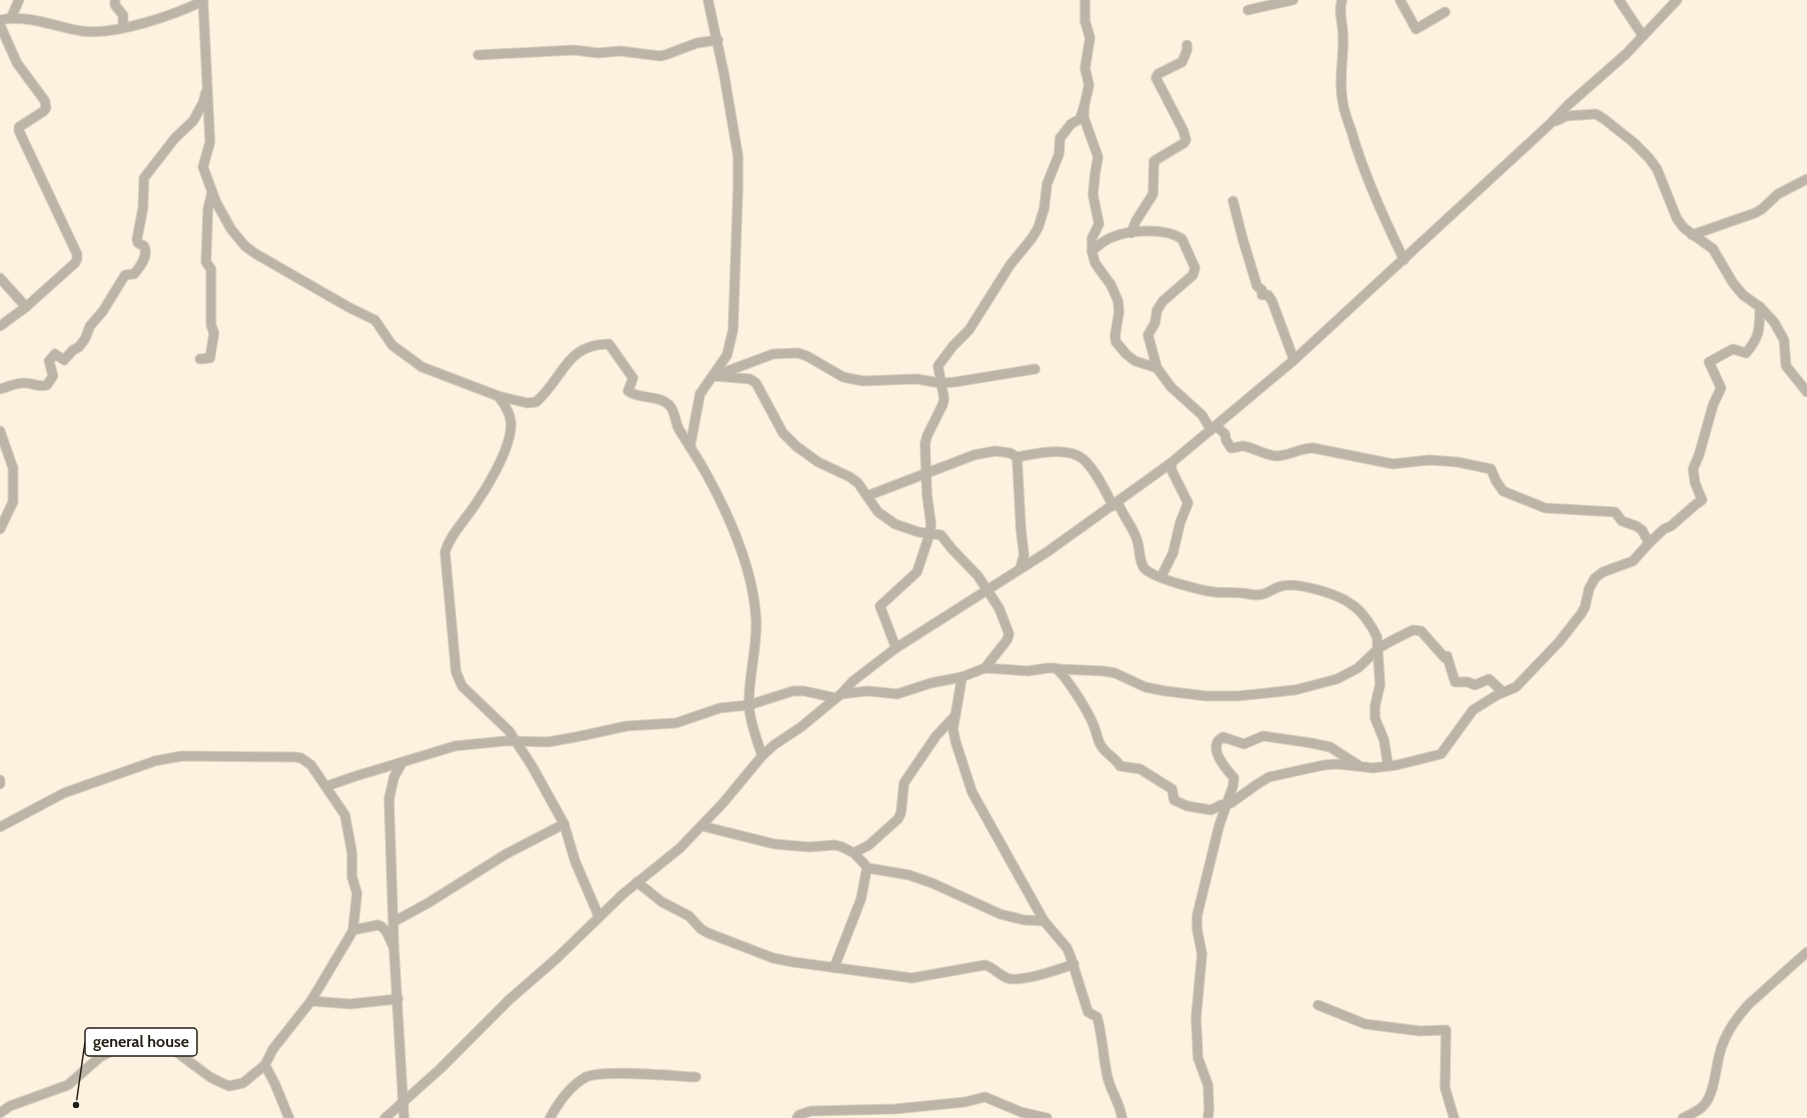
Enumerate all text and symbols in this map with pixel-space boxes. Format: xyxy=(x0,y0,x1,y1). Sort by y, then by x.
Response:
callout: general house xyxy=(85,1028,197,1056)
text: general house xyxy=(93,1032,189,1051)

